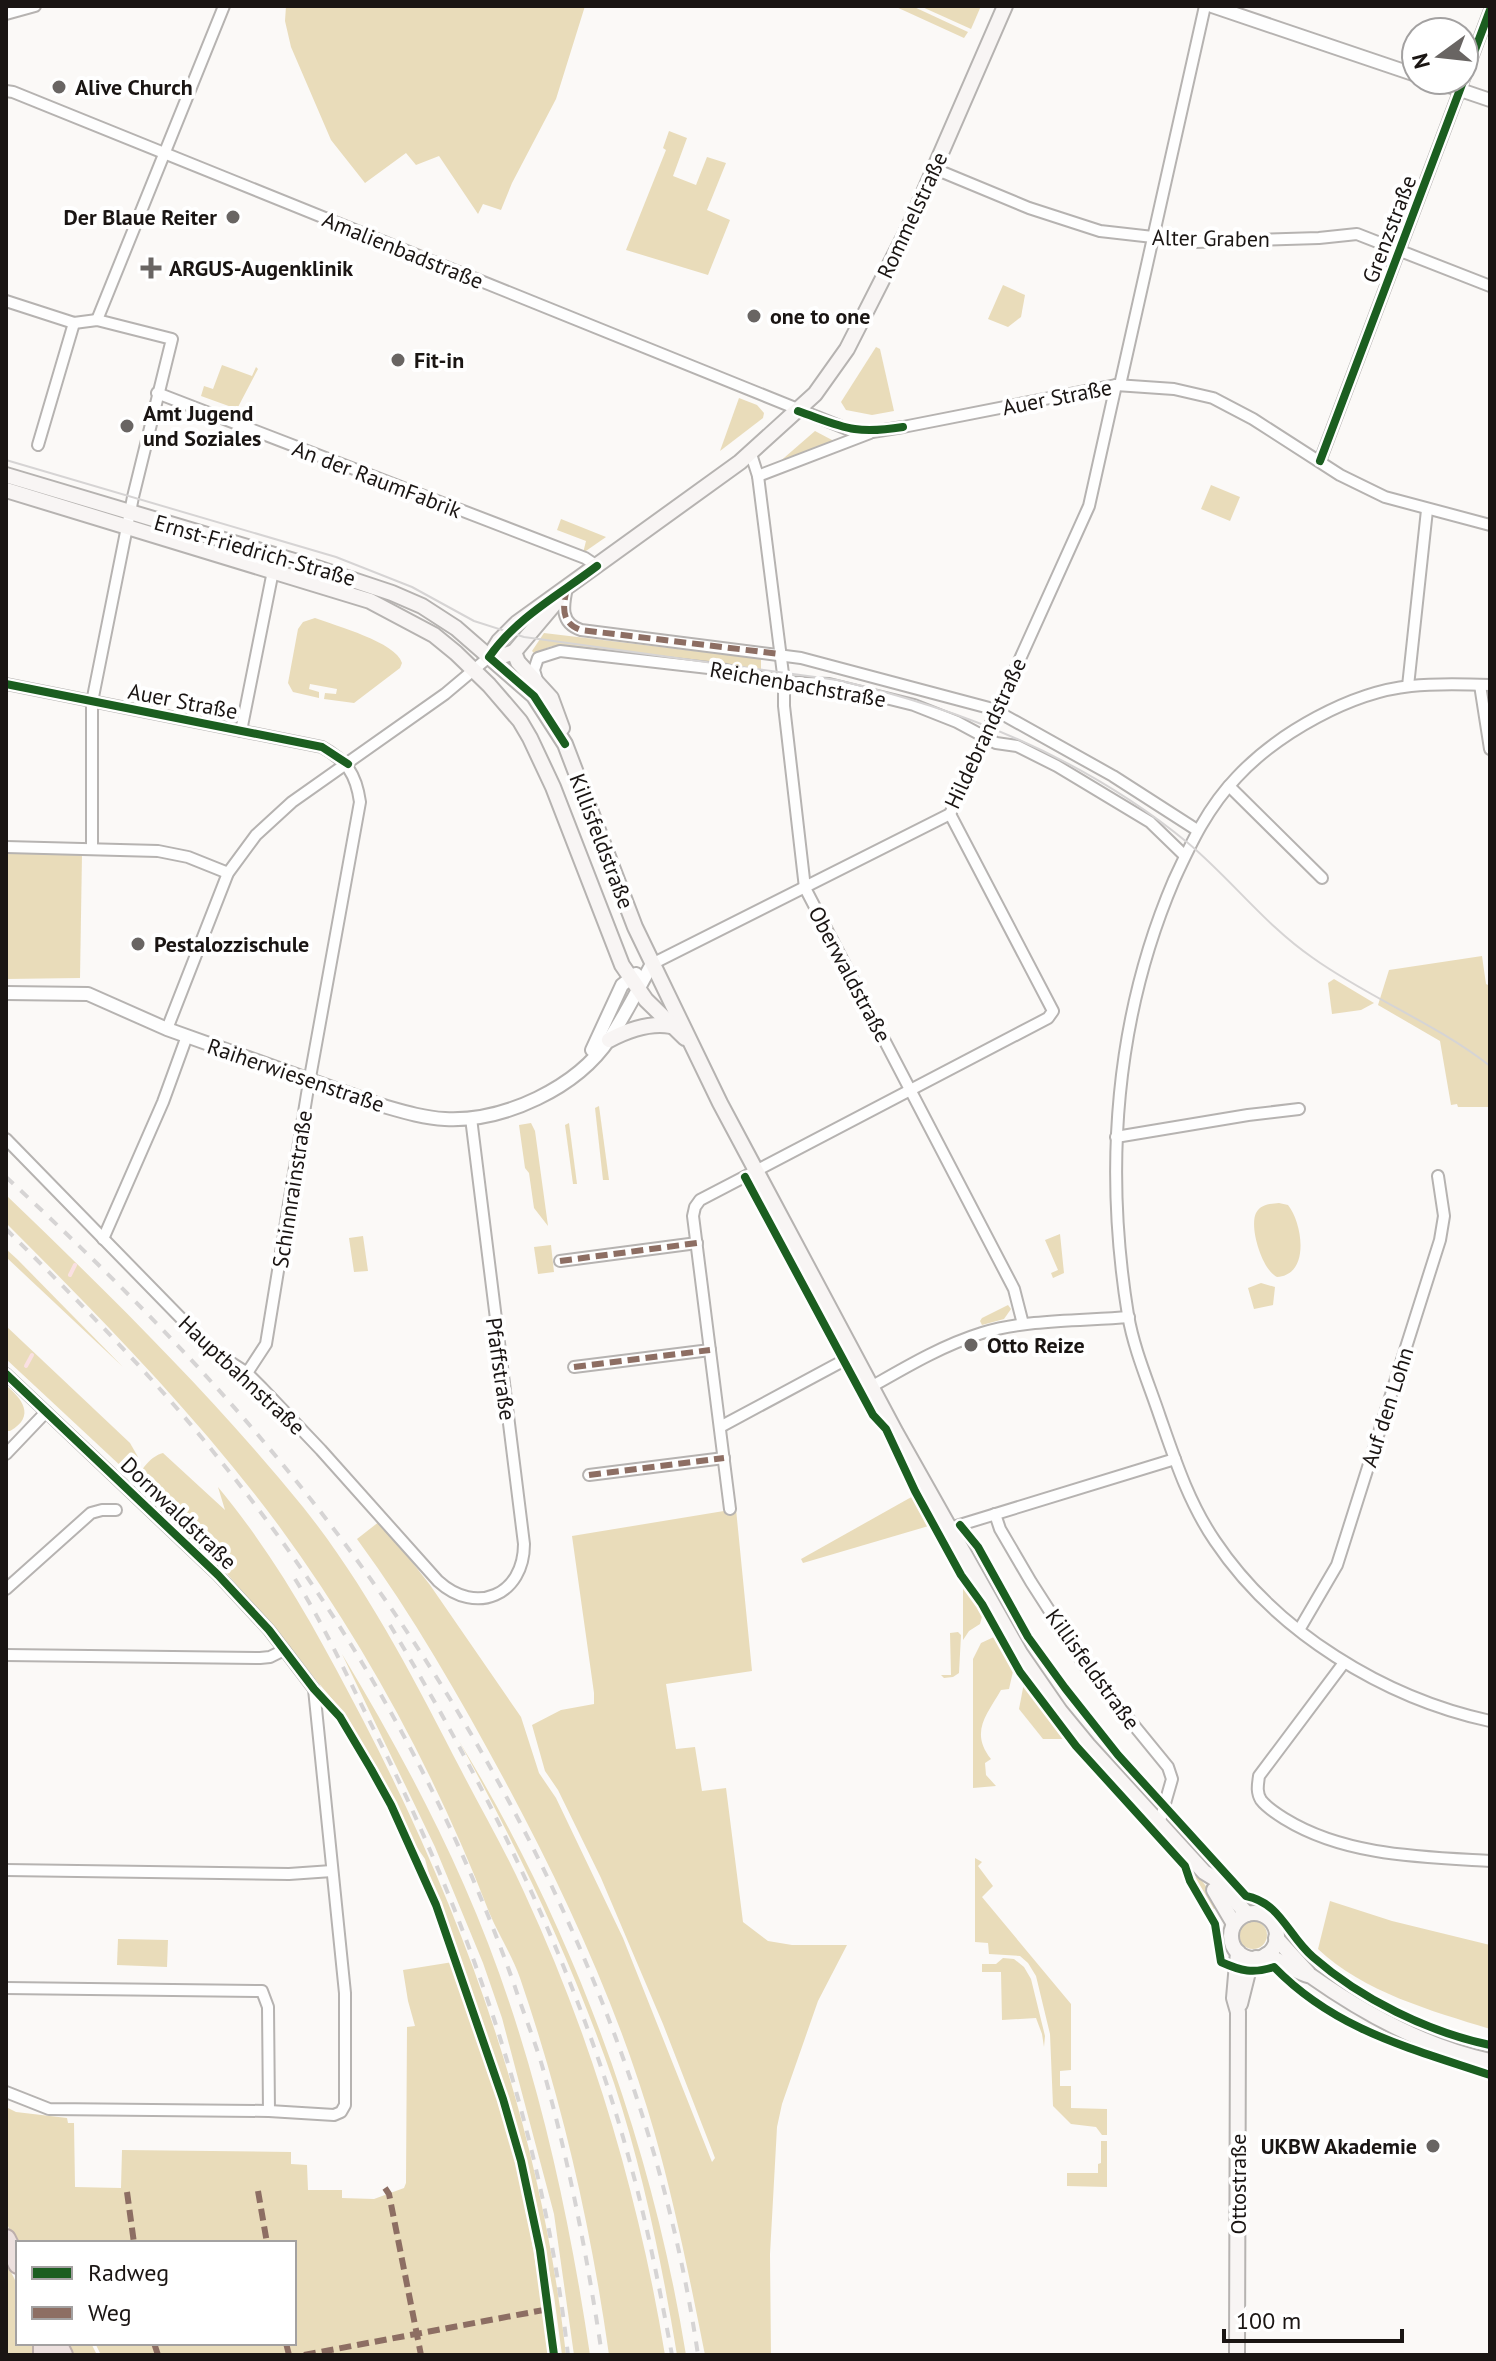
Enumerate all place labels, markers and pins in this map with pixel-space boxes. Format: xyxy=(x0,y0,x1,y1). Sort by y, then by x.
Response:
place label: Alive Church xyxy=(75,73,193,101)
marker: Alive Church xyxy=(50,78,68,96)
place label: Der Blaue Reiter xyxy=(64,203,217,231)
marker: Der Blaue Reiter xyxy=(224,208,242,226)
place label: ARGUS-Augenklinik xyxy=(169,254,353,282)
marker: ARGUS-Augenklinik xyxy=(140,257,162,279)
place label: one to one xyxy=(770,302,870,330)
marker: one to one xyxy=(745,307,763,325)
place label: Fit-in xyxy=(414,346,464,374)
marker: Fit-in xyxy=(389,351,407,369)
place label: Amt Jugend und Soziales xyxy=(143,399,261,452)
marker: Amt Jugend und Soziales xyxy=(118,417,136,435)
place label: Pestalozzischule xyxy=(154,930,309,958)
marker: Pestalozzischule xyxy=(129,935,147,953)
place label: Otto Reize xyxy=(987,1331,1085,1359)
marker: Otto Reize xyxy=(962,1336,980,1354)
place label: UKBW Akademie xyxy=(1261,2132,1417,2160)
marker: UKBW Akademie xyxy=(1424,2137,1442,2155)

